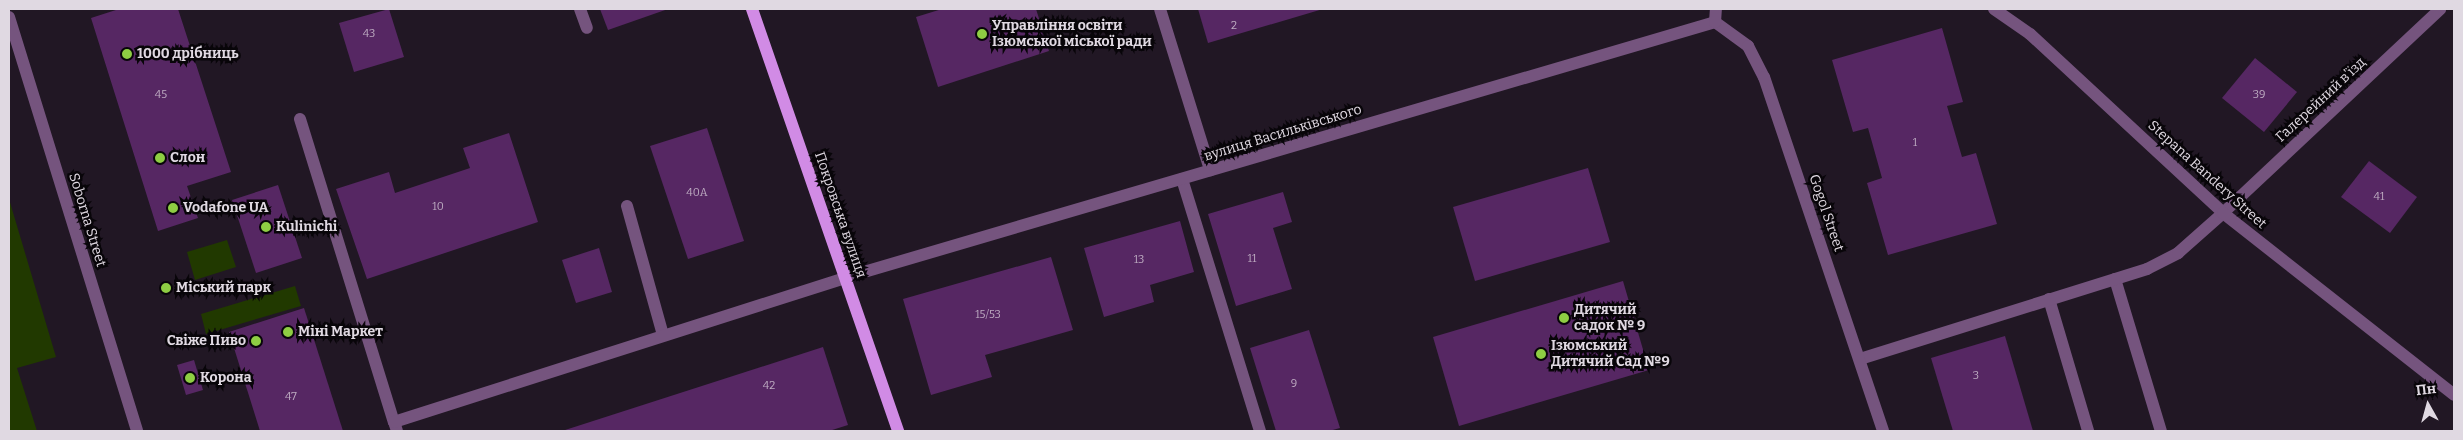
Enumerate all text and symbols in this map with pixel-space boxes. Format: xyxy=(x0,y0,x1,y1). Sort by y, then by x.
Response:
place label: Управління освіти Ізюмської міської ради xyxy=(992,18,1152,50)
house number: 2 xyxy=(1231,19,1237,33)
house number: 43 xyxy=(363,27,375,41)
marker: Управління освіти Ізюмської міської ради xyxy=(976,28,988,40)
place label: 1000 дрібниць xyxy=(137,46,238,62)
marker: 1000 дрібниць xyxy=(121,48,133,60)
street label: Галерейний в’їзд xyxy=(2273,54,2369,146)
house number: 45 xyxy=(155,88,167,102)
house number: 39 xyxy=(2253,88,2265,102)
street label: вулиця Васильківського xyxy=(1202,101,1364,165)
street label: Stepana Bandery Street xyxy=(2144,117,2270,233)
house number: 1 xyxy=(1913,136,1917,150)
place label: Слон xyxy=(170,150,205,166)
street label: Покровська вулиця xyxy=(811,150,869,280)
marker: Слон xyxy=(154,152,166,164)
street label: Soborna Street xyxy=(65,171,109,269)
street label: Gogol Street xyxy=(1805,172,1847,254)
house number: 40А xyxy=(686,186,708,200)
house number: 41 xyxy=(2374,190,2384,204)
place label: Vodafone UA xyxy=(183,200,268,216)
house number: 10 xyxy=(432,200,444,214)
marker: Vodafone UA xyxy=(167,202,179,214)
place label: Kulinichi xyxy=(276,219,337,235)
marker: Kulinichi xyxy=(260,221,272,233)
house number: 11 xyxy=(1248,252,1256,266)
house number: 13 xyxy=(1134,253,1144,267)
place label: Міський парк xyxy=(176,280,271,296)
marker: Міський парк xyxy=(160,282,172,294)
place label: Дитячий садок № 9 xyxy=(1574,302,1645,334)
house number: 15/53 xyxy=(975,308,1001,322)
marker: Дитячий садок № 9 xyxy=(1558,312,1570,324)
place label: Міні Маркет xyxy=(298,324,383,340)
marker: Міні Маркет xyxy=(282,326,294,338)
place label: Свіже Пиво xyxy=(167,333,246,349)
marker: Свіже Пиво xyxy=(250,335,262,347)
place label: Ізюмський Дитячий Сад №9 xyxy=(1551,338,1670,371)
marker: Ізюмський Дитячий Сад №9 xyxy=(1535,348,1547,360)
house number: 3 xyxy=(1973,369,1979,383)
place label: Корона xyxy=(200,370,252,386)
marker: Корона xyxy=(184,372,196,384)
house number: 9 xyxy=(1291,377,1297,391)
house number: 42 xyxy=(763,379,775,393)
north arrow xyxy=(2403,380,2453,430)
text: Пн xyxy=(2415,380,2437,399)
house number: 47 xyxy=(285,390,297,404)

